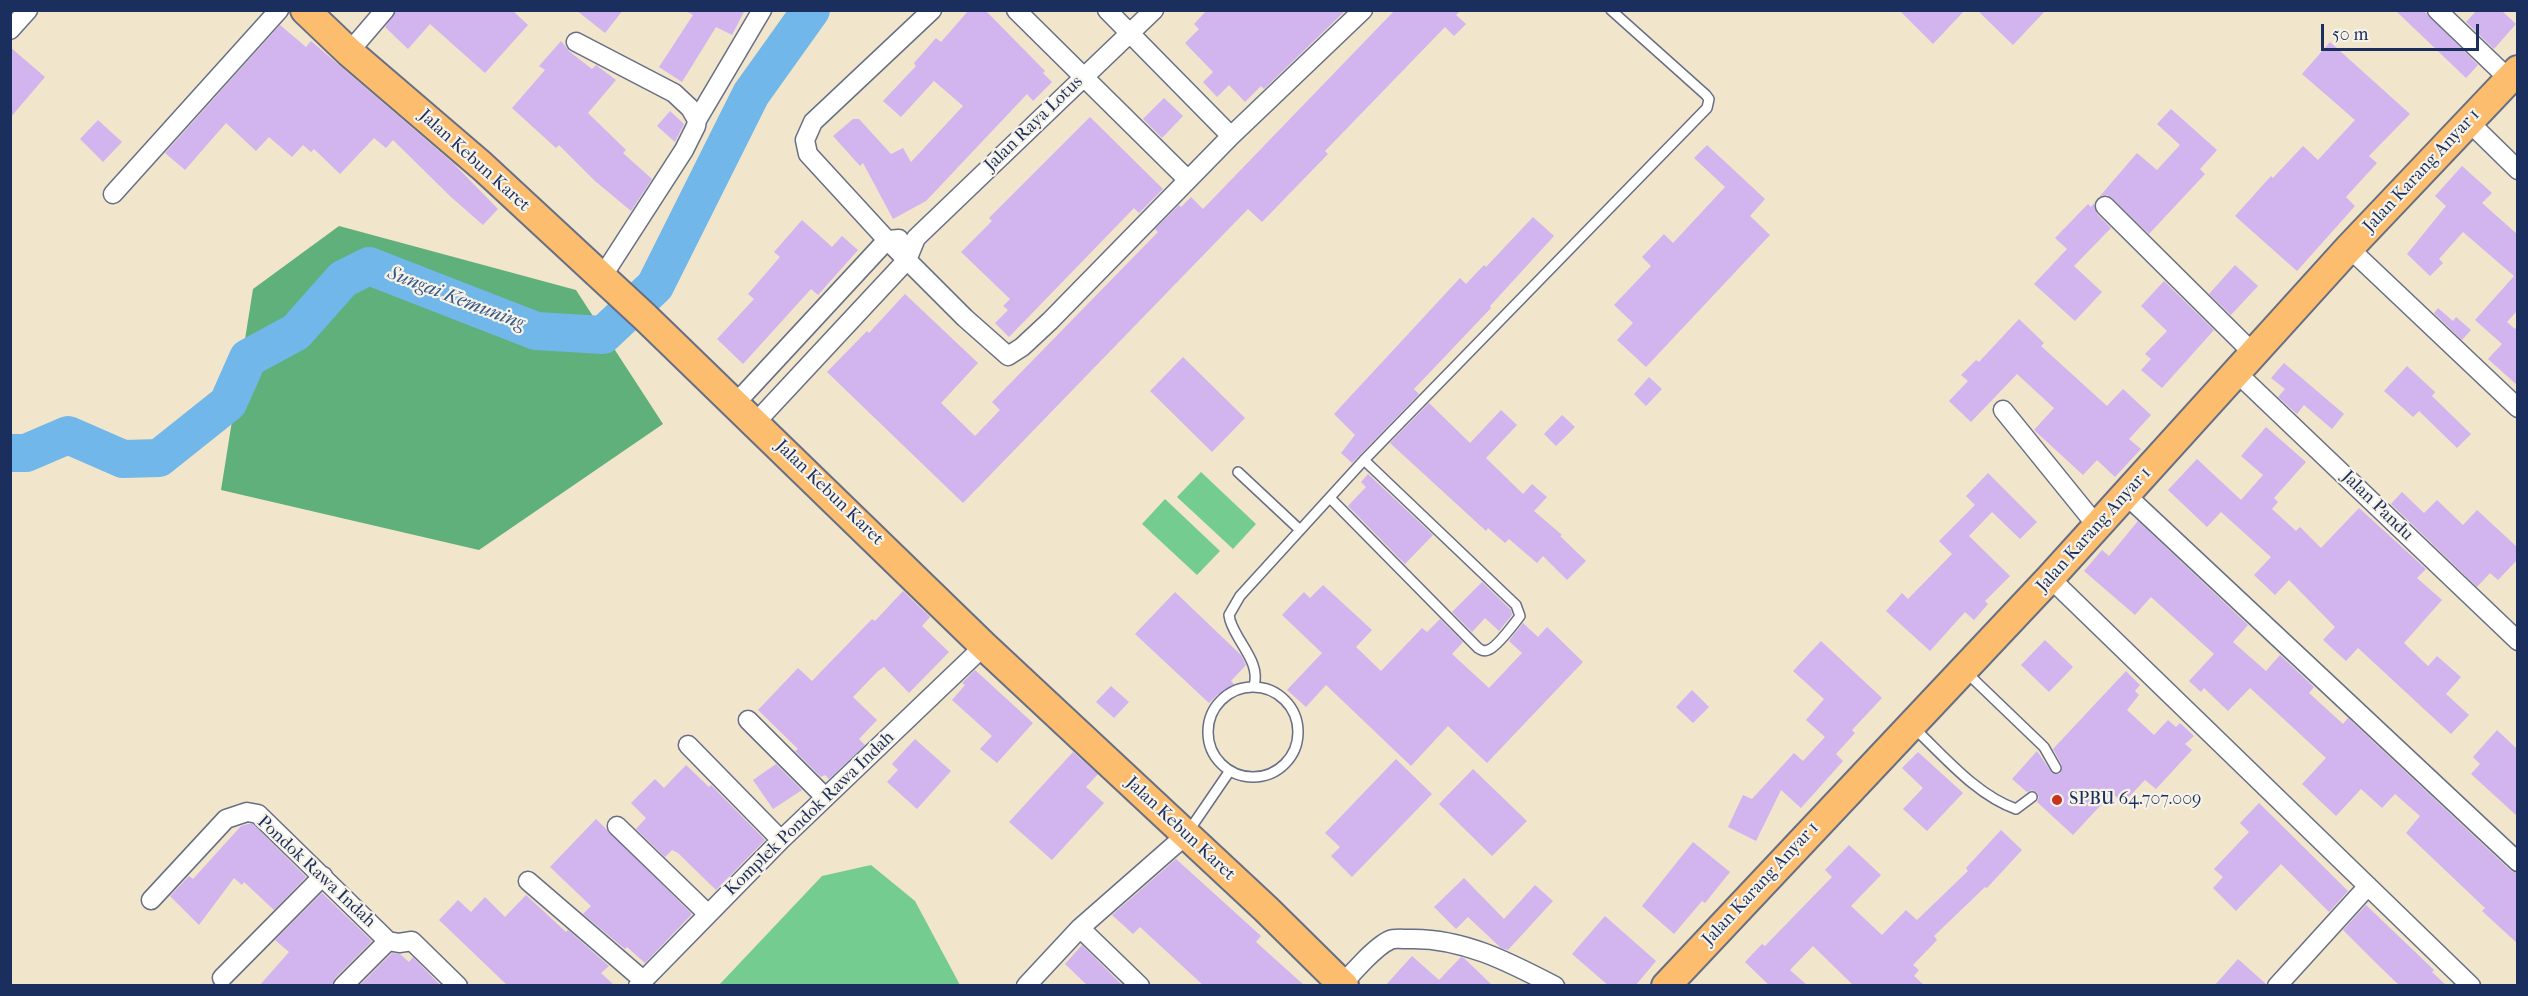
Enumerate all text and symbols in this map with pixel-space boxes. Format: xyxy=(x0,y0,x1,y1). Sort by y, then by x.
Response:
scale bar xyxy=(2324,12,2482,50)
text: 50 m xyxy=(2332,24,2368,45)
street label: Jalan Raya Lotus xyxy=(980,72,1088,176)
street label: Jalan Kebun Karet xyxy=(414,105,534,217)
street label: Jalan Karang Anyar 1 xyxy=(2359,105,2485,237)
water label: Sungai Kemuning xyxy=(384,262,528,336)
street label: Jalan Kebun Karet xyxy=(770,436,888,550)
street label: Jalan Karang Anyar 1 xyxy=(2032,463,2156,597)
street label: Jalan Pandu xyxy=(2337,466,2417,546)
street label: Komplek Pondok Rawa Indah xyxy=(721,727,899,901)
street label: Jalan Kebun Karet xyxy=(1121,773,1239,885)
place label: SPBU 64.707.009 xyxy=(2069,789,2202,811)
marker: SPBU 64.707.009 xyxy=(2050,793,2064,807)
street label: Pondok Rawa Indah xyxy=(252,812,380,932)
street label: Jalan Karang Anyar 1 xyxy=(1698,818,1824,950)

